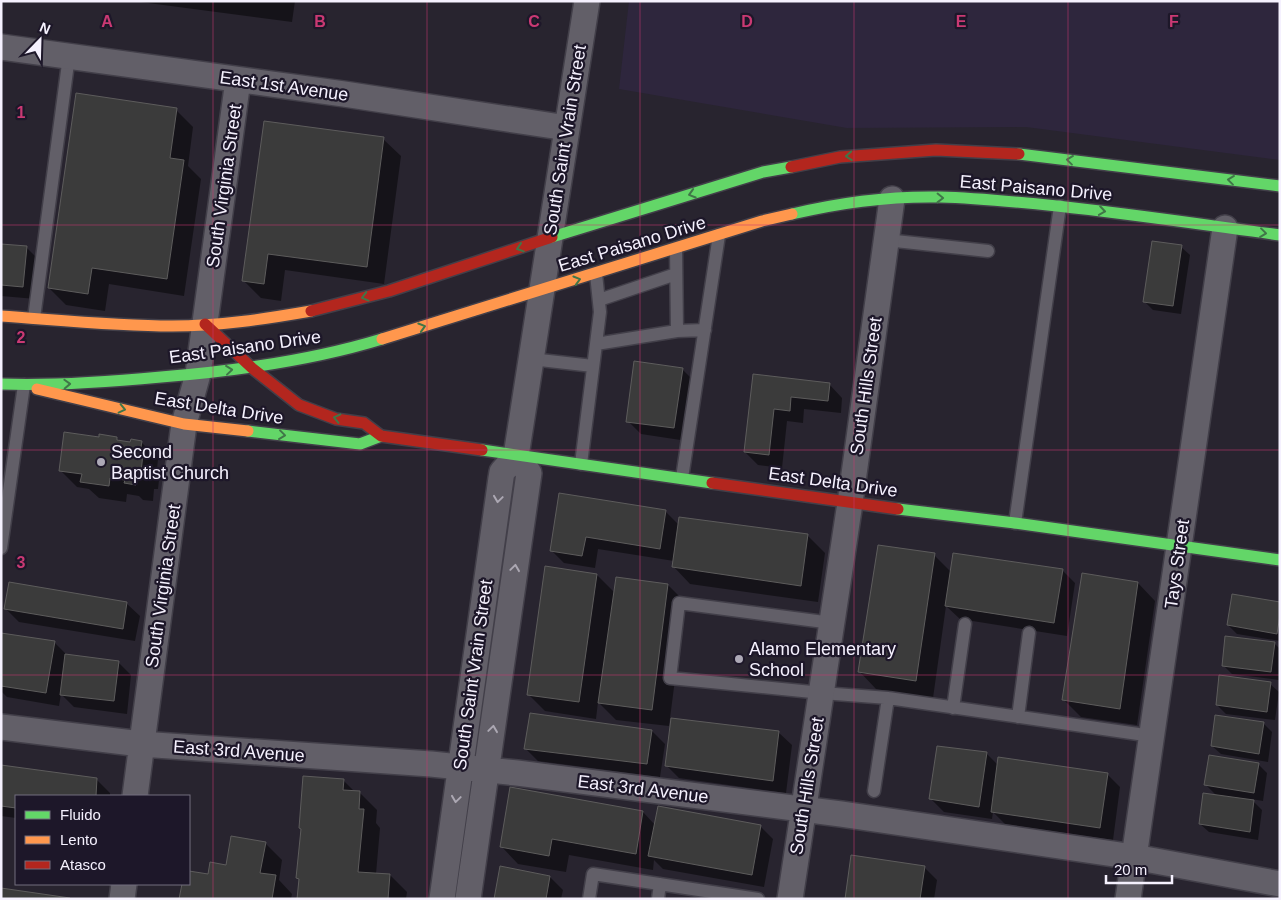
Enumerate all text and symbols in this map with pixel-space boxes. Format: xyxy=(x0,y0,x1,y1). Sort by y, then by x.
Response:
text: A xyxy=(101,13,113,30)
text: B xyxy=(314,13,326,30)
text: C xyxy=(528,13,540,30)
text: D xyxy=(741,13,753,30)
text: E xyxy=(956,13,967,30)
text: F xyxy=(1169,13,1179,30)
north arrow xyxy=(15,15,65,65)
text: N xyxy=(37,19,53,37)
street label: South Saint Vrain Street xyxy=(540,43,590,237)
street label: East 1st Avenue xyxy=(218,67,350,105)
street label: South Virginia Street xyxy=(203,103,245,269)
text: 1 xyxy=(17,104,26,121)
one-way arrow xyxy=(845,151,853,162)
one-way arrow xyxy=(1066,155,1074,166)
street label: East Paisano Drive xyxy=(959,171,1113,205)
one-way arrow xyxy=(1227,175,1236,185)
one-way arrow xyxy=(688,189,696,199)
one-way arrow xyxy=(937,193,945,203)
one-way arrow xyxy=(1098,205,1107,215)
street label: East Paisano Drive xyxy=(556,212,708,276)
one-way arrow xyxy=(1260,227,1268,238)
one-way arrow xyxy=(516,242,524,252)
one-way arrow xyxy=(573,275,581,285)
one-way arrow xyxy=(360,291,369,302)
street label: South Hills Street xyxy=(846,316,886,456)
one-way arrow xyxy=(417,322,425,332)
street label: East Paisano Drive xyxy=(168,326,322,368)
text: 2 xyxy=(17,329,26,346)
one-way arrow xyxy=(226,365,234,376)
one-way arrow xyxy=(64,379,72,389)
street label: East Delta Drive xyxy=(153,388,285,428)
one-way arrow xyxy=(118,403,127,414)
one-way arrow xyxy=(333,413,342,424)
one-way arrow xyxy=(278,429,286,440)
place label: Second Baptist Church xyxy=(111,442,229,483)
marker: Second Baptist Church xyxy=(95,456,107,468)
street label: East Delta Drive xyxy=(767,463,899,501)
one-way arrow xyxy=(493,495,504,503)
street label: South Virginia Street xyxy=(142,503,184,669)
street label: Tays Street xyxy=(1161,518,1193,610)
text: 3 xyxy=(17,554,26,571)
one-way arrow xyxy=(509,564,520,572)
street label: South Saint Vrain Street xyxy=(450,578,496,772)
place label: Alamo Elementary School xyxy=(749,639,896,680)
marker: Alamo Elementary School xyxy=(733,653,745,665)
street label: South Hills Street xyxy=(786,716,828,856)
one-way arrow xyxy=(487,725,498,733)
street label: East 3rd Avenue xyxy=(173,736,305,766)
street label: East 3rd Avenue xyxy=(576,771,710,807)
legend xyxy=(15,795,190,885)
one-way arrow xyxy=(451,795,462,803)
text: Fluido xyxy=(60,806,101,823)
text: Lento xyxy=(60,831,98,848)
scale bar xyxy=(1106,852,1172,884)
text: Atasco xyxy=(60,856,106,873)
text: 20 m xyxy=(1114,861,1147,878)

